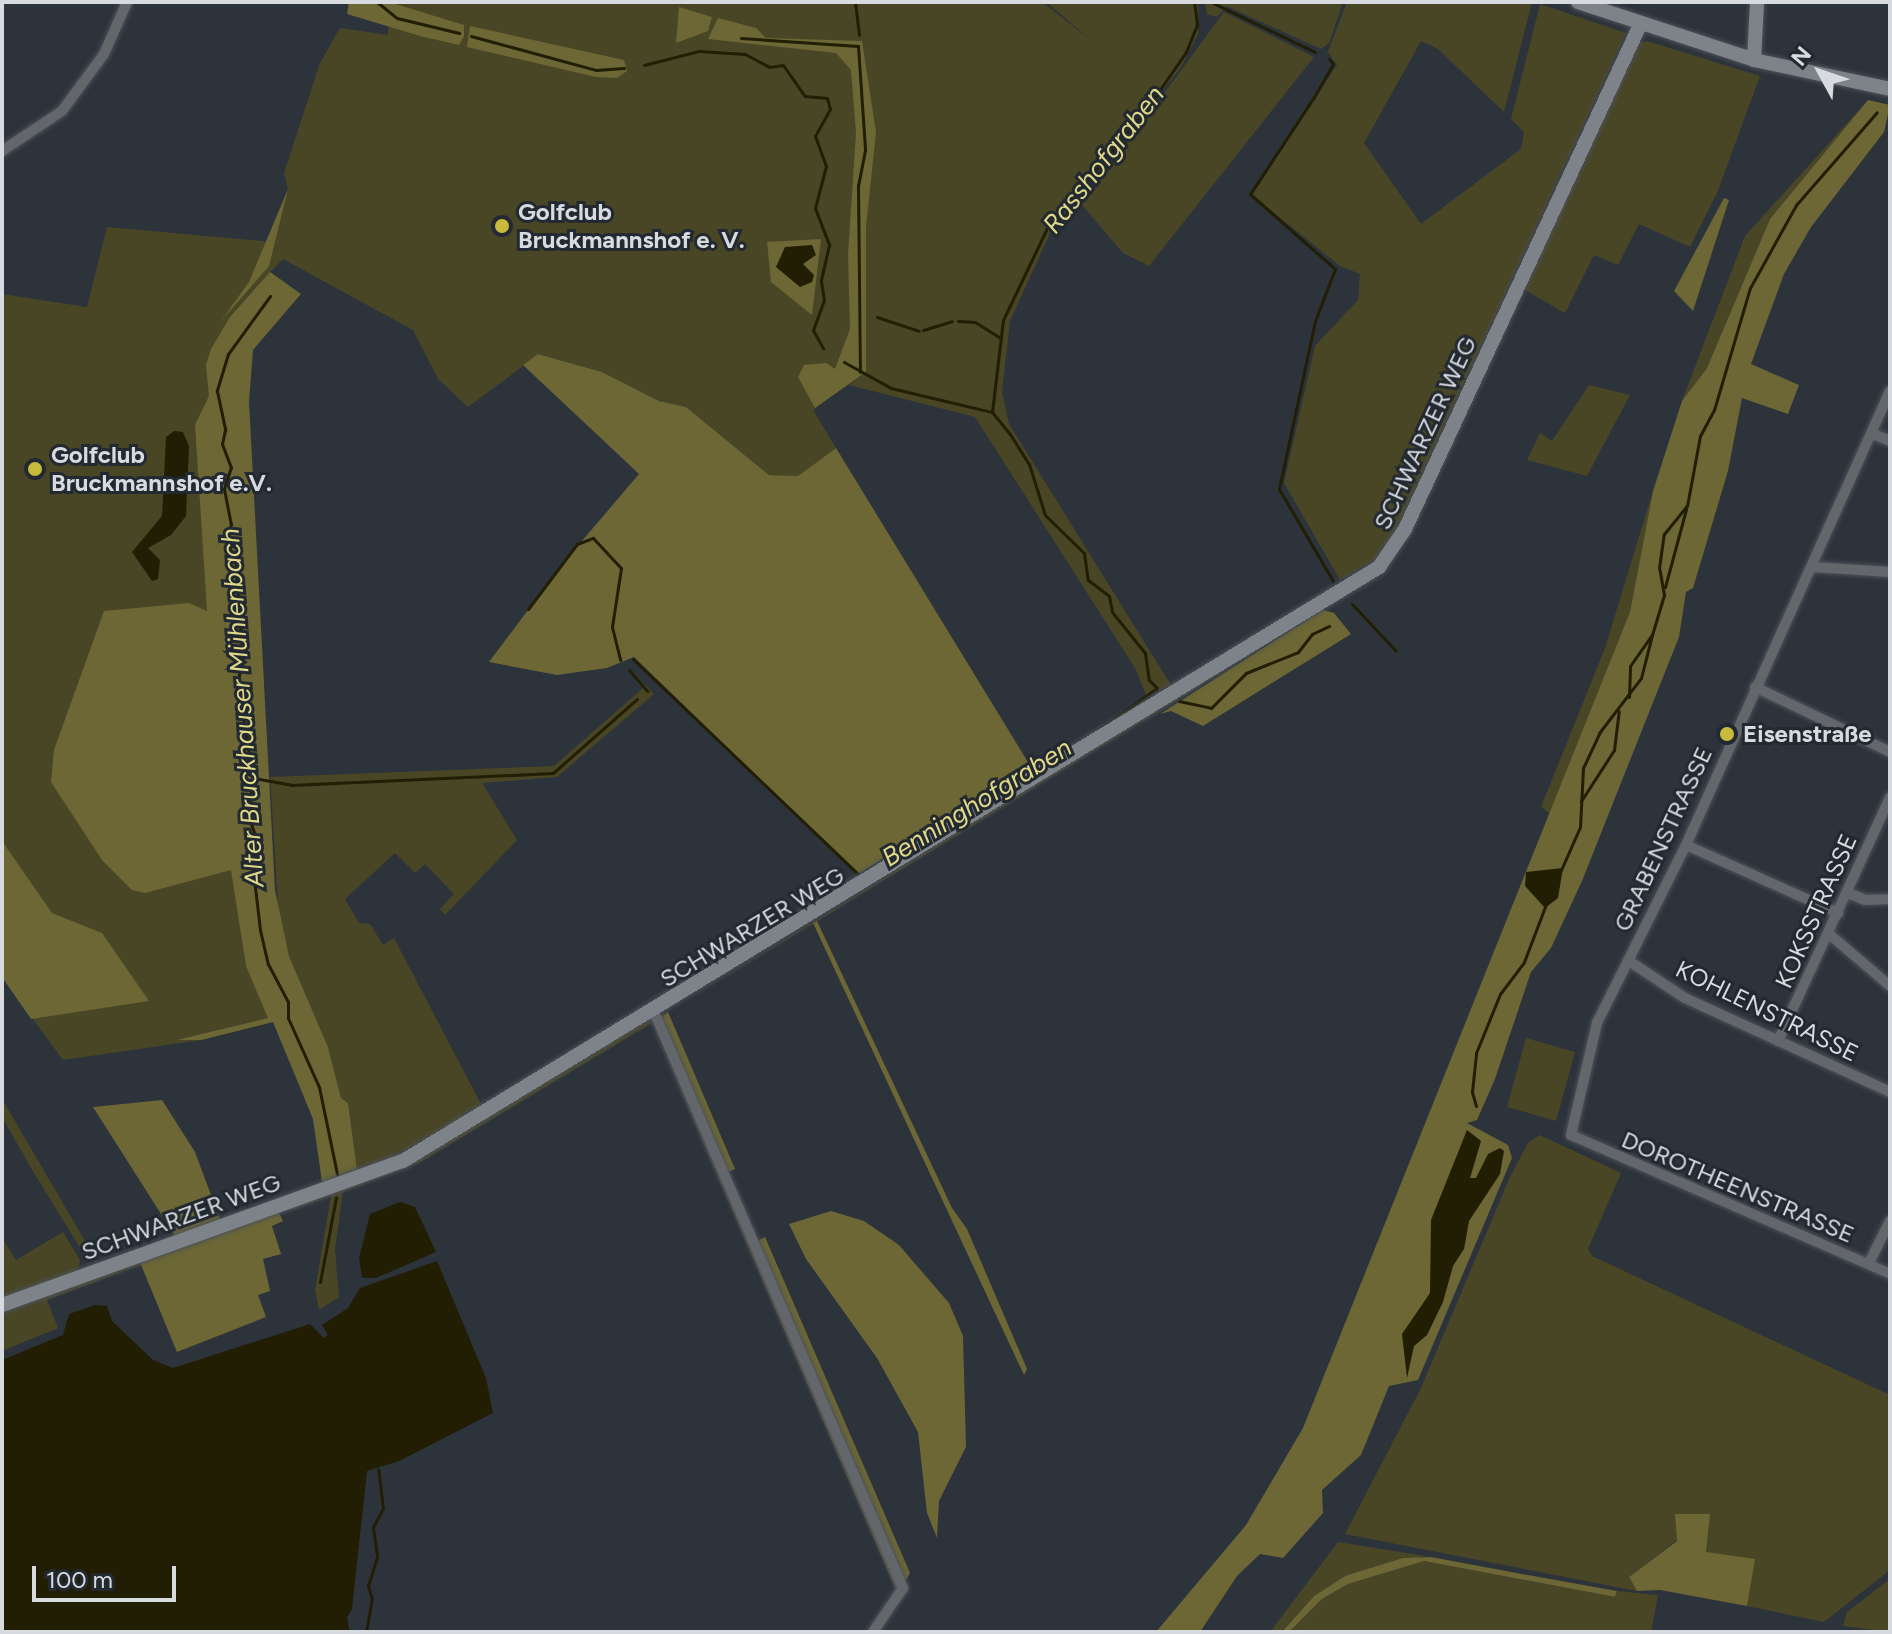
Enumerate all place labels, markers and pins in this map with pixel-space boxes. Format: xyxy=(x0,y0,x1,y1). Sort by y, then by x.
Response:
place label: Golfclub Bruckmannshof e. V. xyxy=(518,198,745,254)
marker: Golfclub Bruckmannshof e. V. xyxy=(493,217,511,235)
place label: Golfclub Bruckmannshof e.V. xyxy=(51,441,272,497)
marker: Golfclub Bruckmannshof e.V. xyxy=(26,460,44,478)
place label: Eisenstraße xyxy=(1743,720,1872,748)
marker: Eisenstraße xyxy=(1718,725,1736,743)

